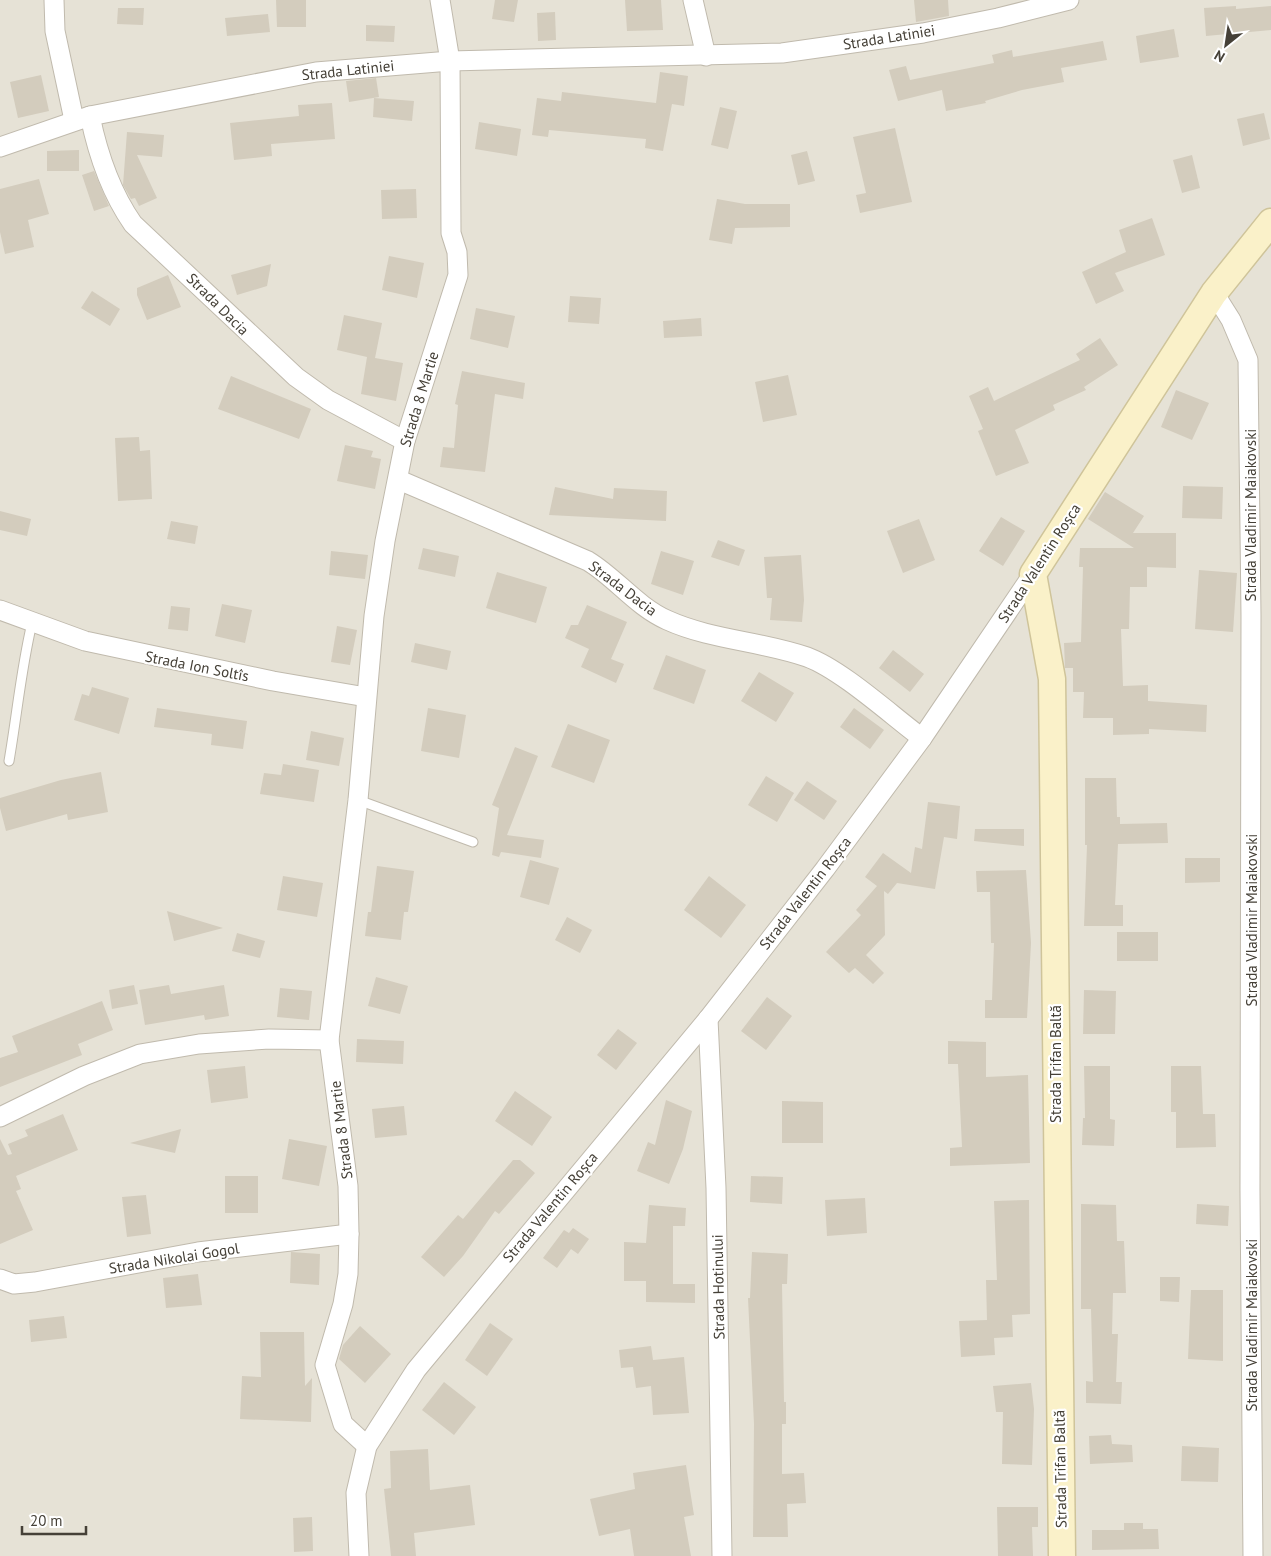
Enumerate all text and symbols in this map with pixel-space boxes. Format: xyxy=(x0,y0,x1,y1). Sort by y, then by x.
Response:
street label: Strada Latiniei xyxy=(842,20,936,54)
north arrow xyxy=(1201,20,1251,70)
text: N xyxy=(1211,46,1228,66)
street label: Strada Latiniei xyxy=(301,56,395,84)
street label: Strada Dacia xyxy=(183,269,253,339)
street label: Strada 8 Martie xyxy=(395,349,443,449)
street label: Strada Vladimir Maiakovski xyxy=(1241,429,1260,601)
street label: Strada Valentin Roșca xyxy=(993,500,1085,626)
street label: Strada Dacia xyxy=(585,556,661,620)
street label: Strada Ion Soltîs xyxy=(143,647,251,685)
street label: Strada Valentin Roșca xyxy=(755,833,855,953)
street label: Strada Vladimir Maiakovski xyxy=(1242,834,1261,1006)
street label: Strada Trifan Baltă xyxy=(1046,1005,1065,1123)
street label: Strada 8 Martie xyxy=(326,1080,356,1180)
street label: Strada Valentin Roșca xyxy=(498,1148,602,1266)
street label: Strada Hotinului xyxy=(708,1234,728,1340)
street label: Strada Nikolai Gogol xyxy=(107,1238,241,1278)
street label: Strada Vladimir Maiakovski xyxy=(1242,1239,1261,1411)
street label: Strada Trifan Baltă xyxy=(1049,1410,1071,1528)
scale bar xyxy=(22,1504,86,1536)
text: 20 m xyxy=(30,1511,63,1530)

